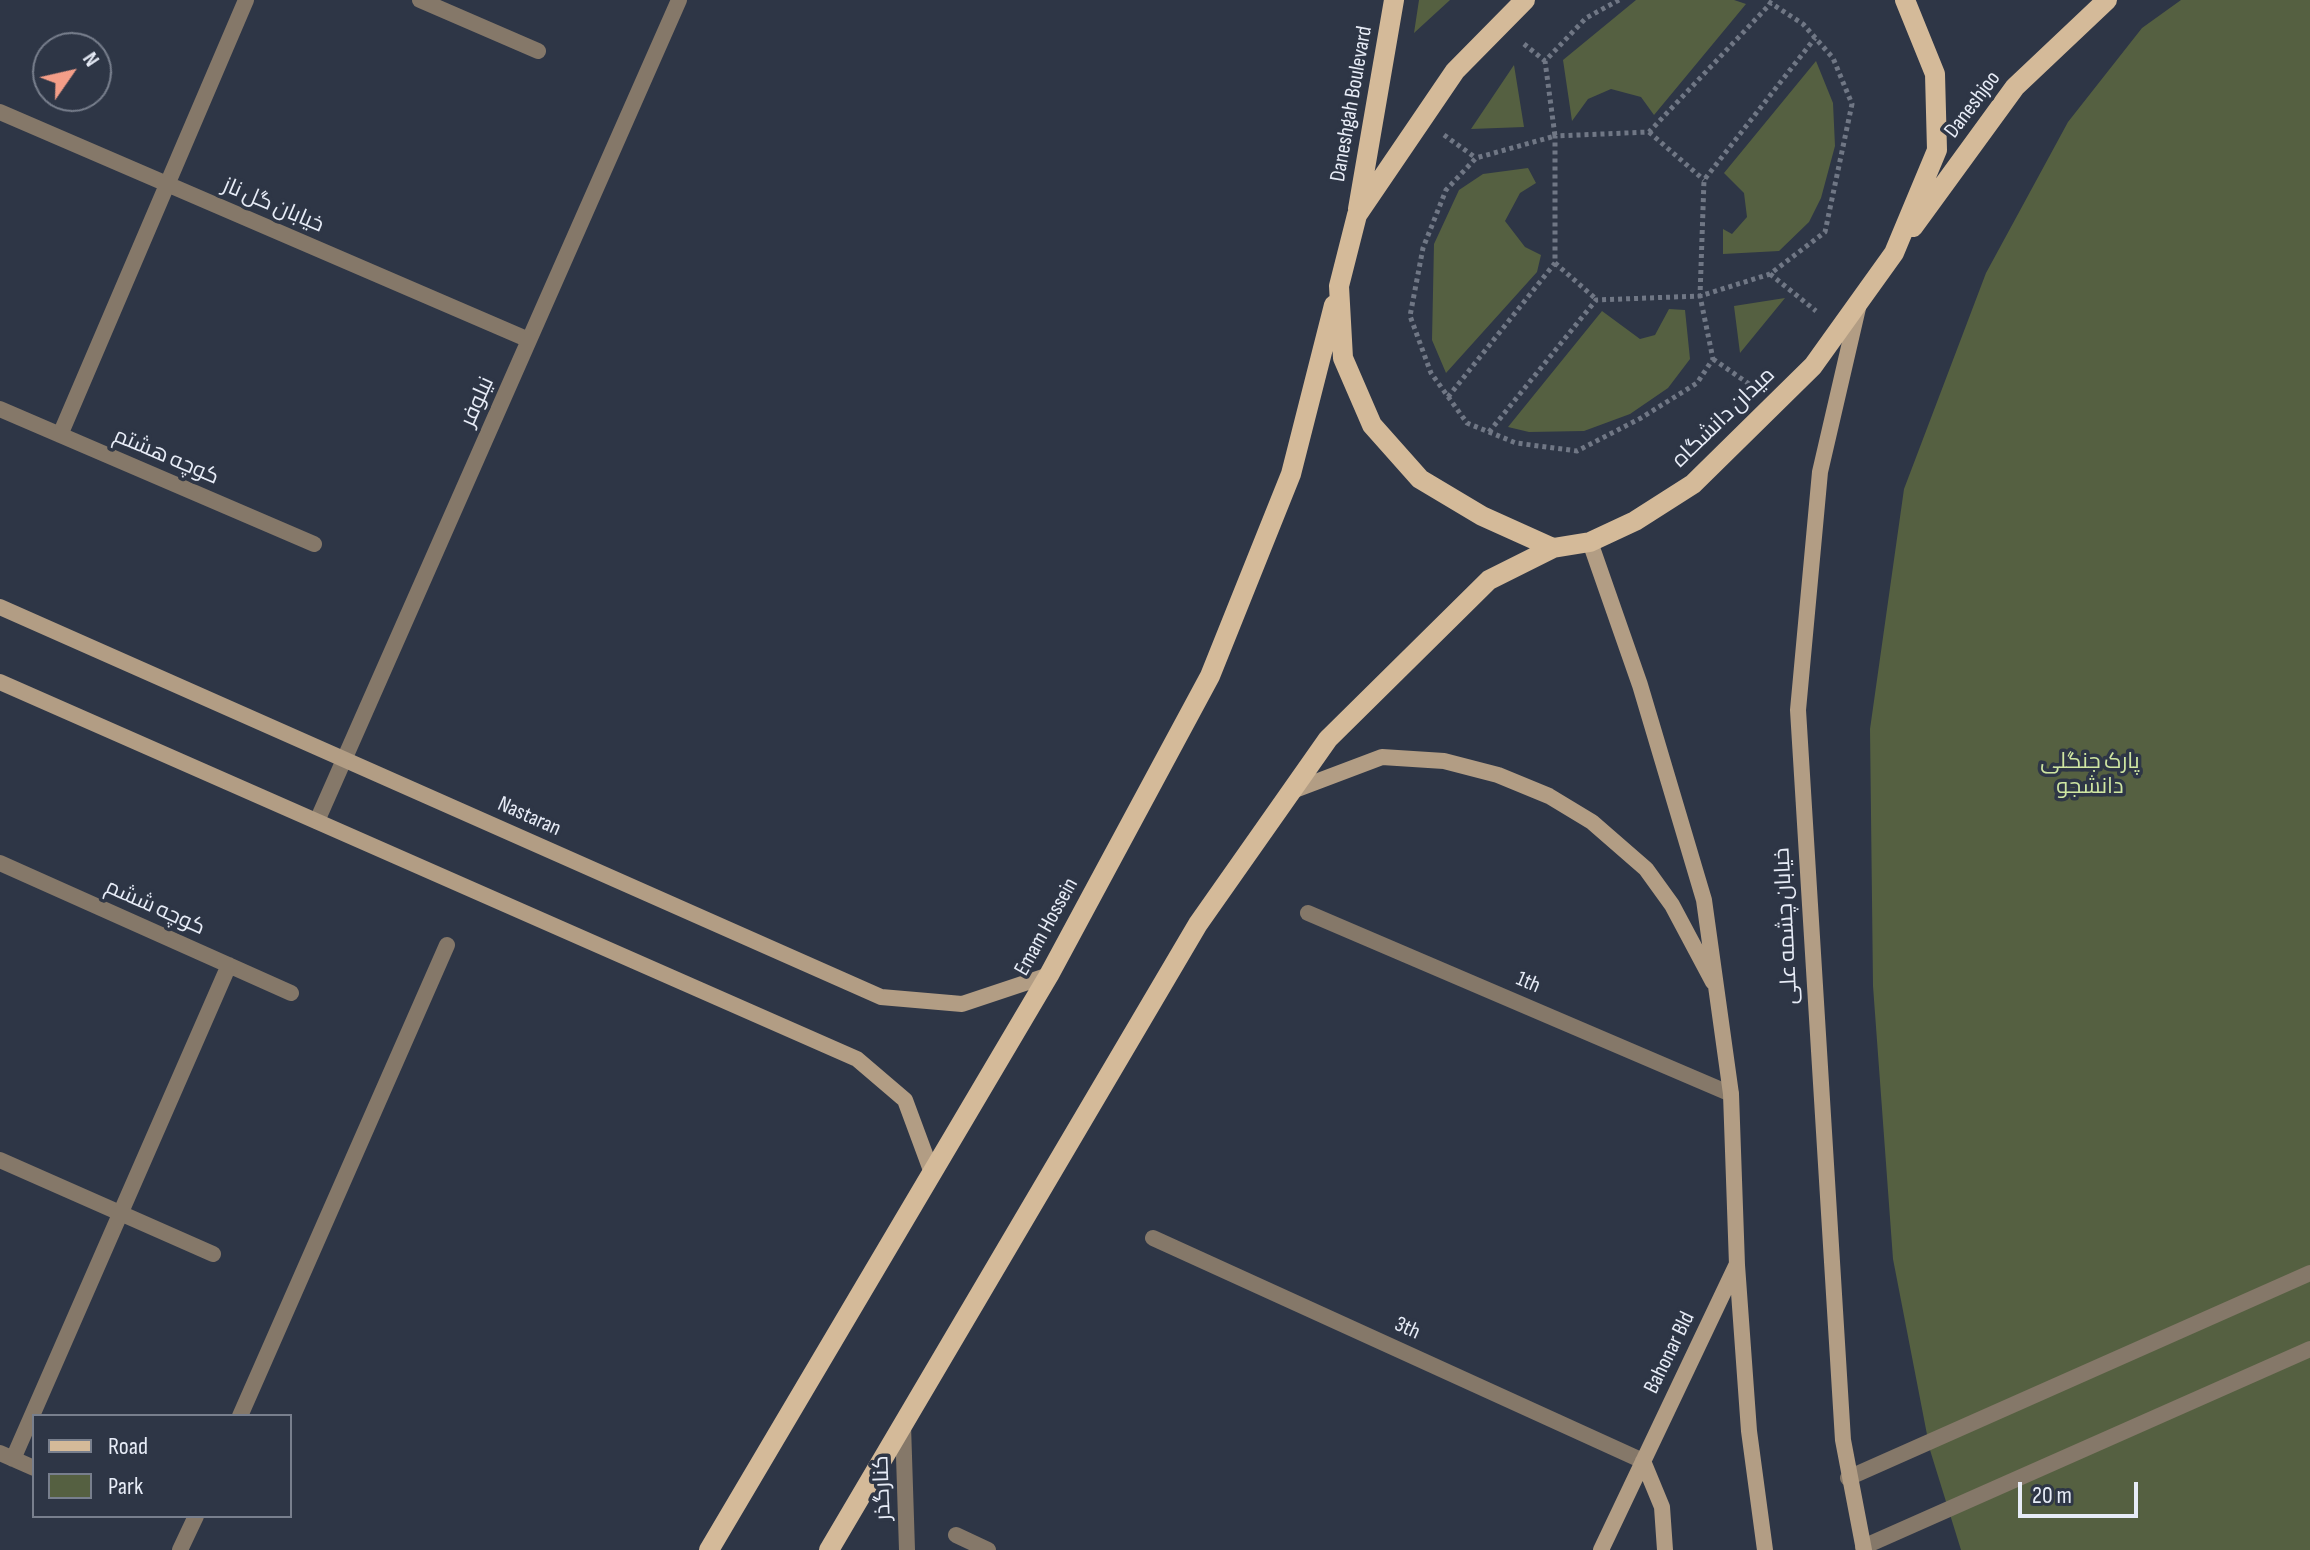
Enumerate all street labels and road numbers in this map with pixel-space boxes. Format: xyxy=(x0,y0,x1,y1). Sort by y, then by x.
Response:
street label: Daneshgah Boulevard xyxy=(1325,24,1379,184)
street label: Daneshjoo xyxy=(1939,66,2007,144)
street label: خیابان گل ناز xyxy=(218,173,328,239)
street label: میدان دانشگاه xyxy=(1667,362,1781,474)
street label: نیلوفر xyxy=(455,373,501,431)
street label: کوچه هشتم xyxy=(109,423,223,491)
street label: Nastaran xyxy=(493,791,565,843)
street label: خیابان چشمه علی xyxy=(1770,847,1804,1005)
street label: کوچه ششم xyxy=(101,874,209,942)
street label: Emam Hossein xyxy=(1009,874,1085,980)
street label: 1th xyxy=(1512,966,1544,1000)
street label: Bahonar Bld xyxy=(1639,1308,1701,1398)
street label: 3th xyxy=(1390,1312,1424,1346)
street label: کنارگذر xyxy=(869,1455,897,1521)

